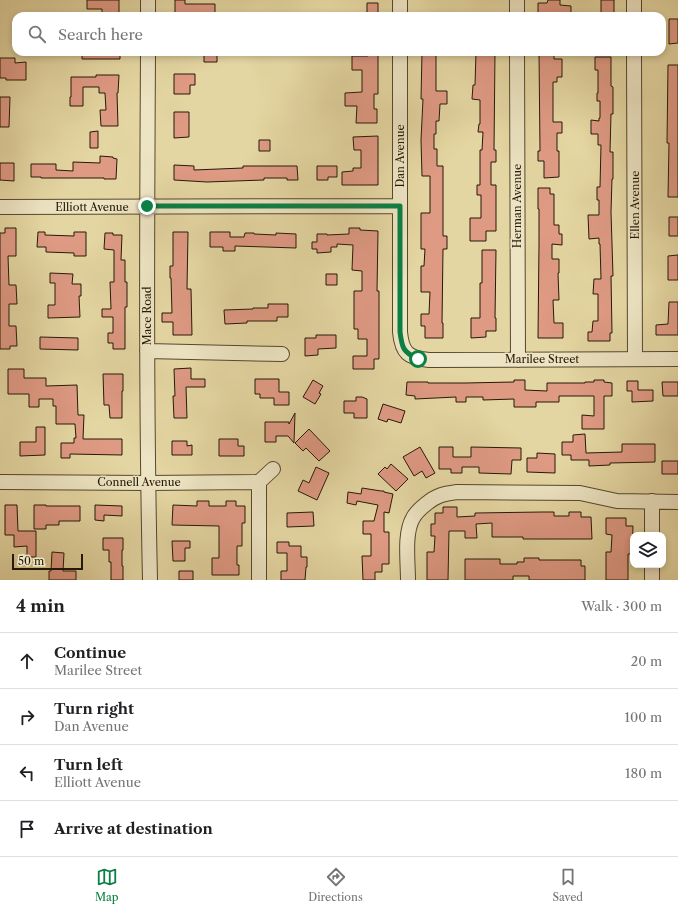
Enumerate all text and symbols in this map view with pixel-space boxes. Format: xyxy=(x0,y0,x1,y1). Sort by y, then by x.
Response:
search box xyxy=(12,12,666,56)
icon: search xyxy=(26,23,48,45)
text: Search here xyxy=(58,25,143,44)
street label: Dan Avenue xyxy=(393,124,407,188)
street label: Herman Avenue xyxy=(510,164,524,248)
street label: Ellen Avenue xyxy=(628,171,642,239)
route end xyxy=(138,197,156,215)
street label: Elliott Avenue xyxy=(55,200,129,214)
street label: Mace Road xyxy=(140,286,154,345)
route start xyxy=(409,350,427,368)
street label: Marilee Street xyxy=(505,352,579,366)
street label: Connell Avenue xyxy=(97,475,181,489)
map controls xyxy=(630,532,666,568)
button: layers xyxy=(630,532,666,568)
scale bar xyxy=(12,552,83,571)
text: 50 m xyxy=(18,554,44,568)
text: 4 min xyxy=(16,596,65,616)
text: Walk · 300 m xyxy=(581,598,662,614)
text: Continue xyxy=(54,643,126,662)
icon: ahead xyxy=(16,650,38,672)
text: 20 m xyxy=(631,653,662,669)
text: Marilee Street xyxy=(54,662,142,678)
text: Turn right xyxy=(54,699,134,718)
icon: right xyxy=(16,706,38,728)
text: 100 m xyxy=(624,709,662,725)
text: Dan Avenue xyxy=(54,718,129,734)
text: Turn left xyxy=(54,755,123,774)
icon: left xyxy=(16,762,38,784)
text: 180 m xyxy=(625,765,662,781)
text: Elliott Avenue xyxy=(54,774,141,790)
icon: arrive xyxy=(16,818,38,840)
text: Arrive at destination xyxy=(54,819,213,838)
tab: Map xyxy=(95,866,119,904)
tab: Directions xyxy=(308,866,363,904)
tab: Saved xyxy=(553,866,583,904)

